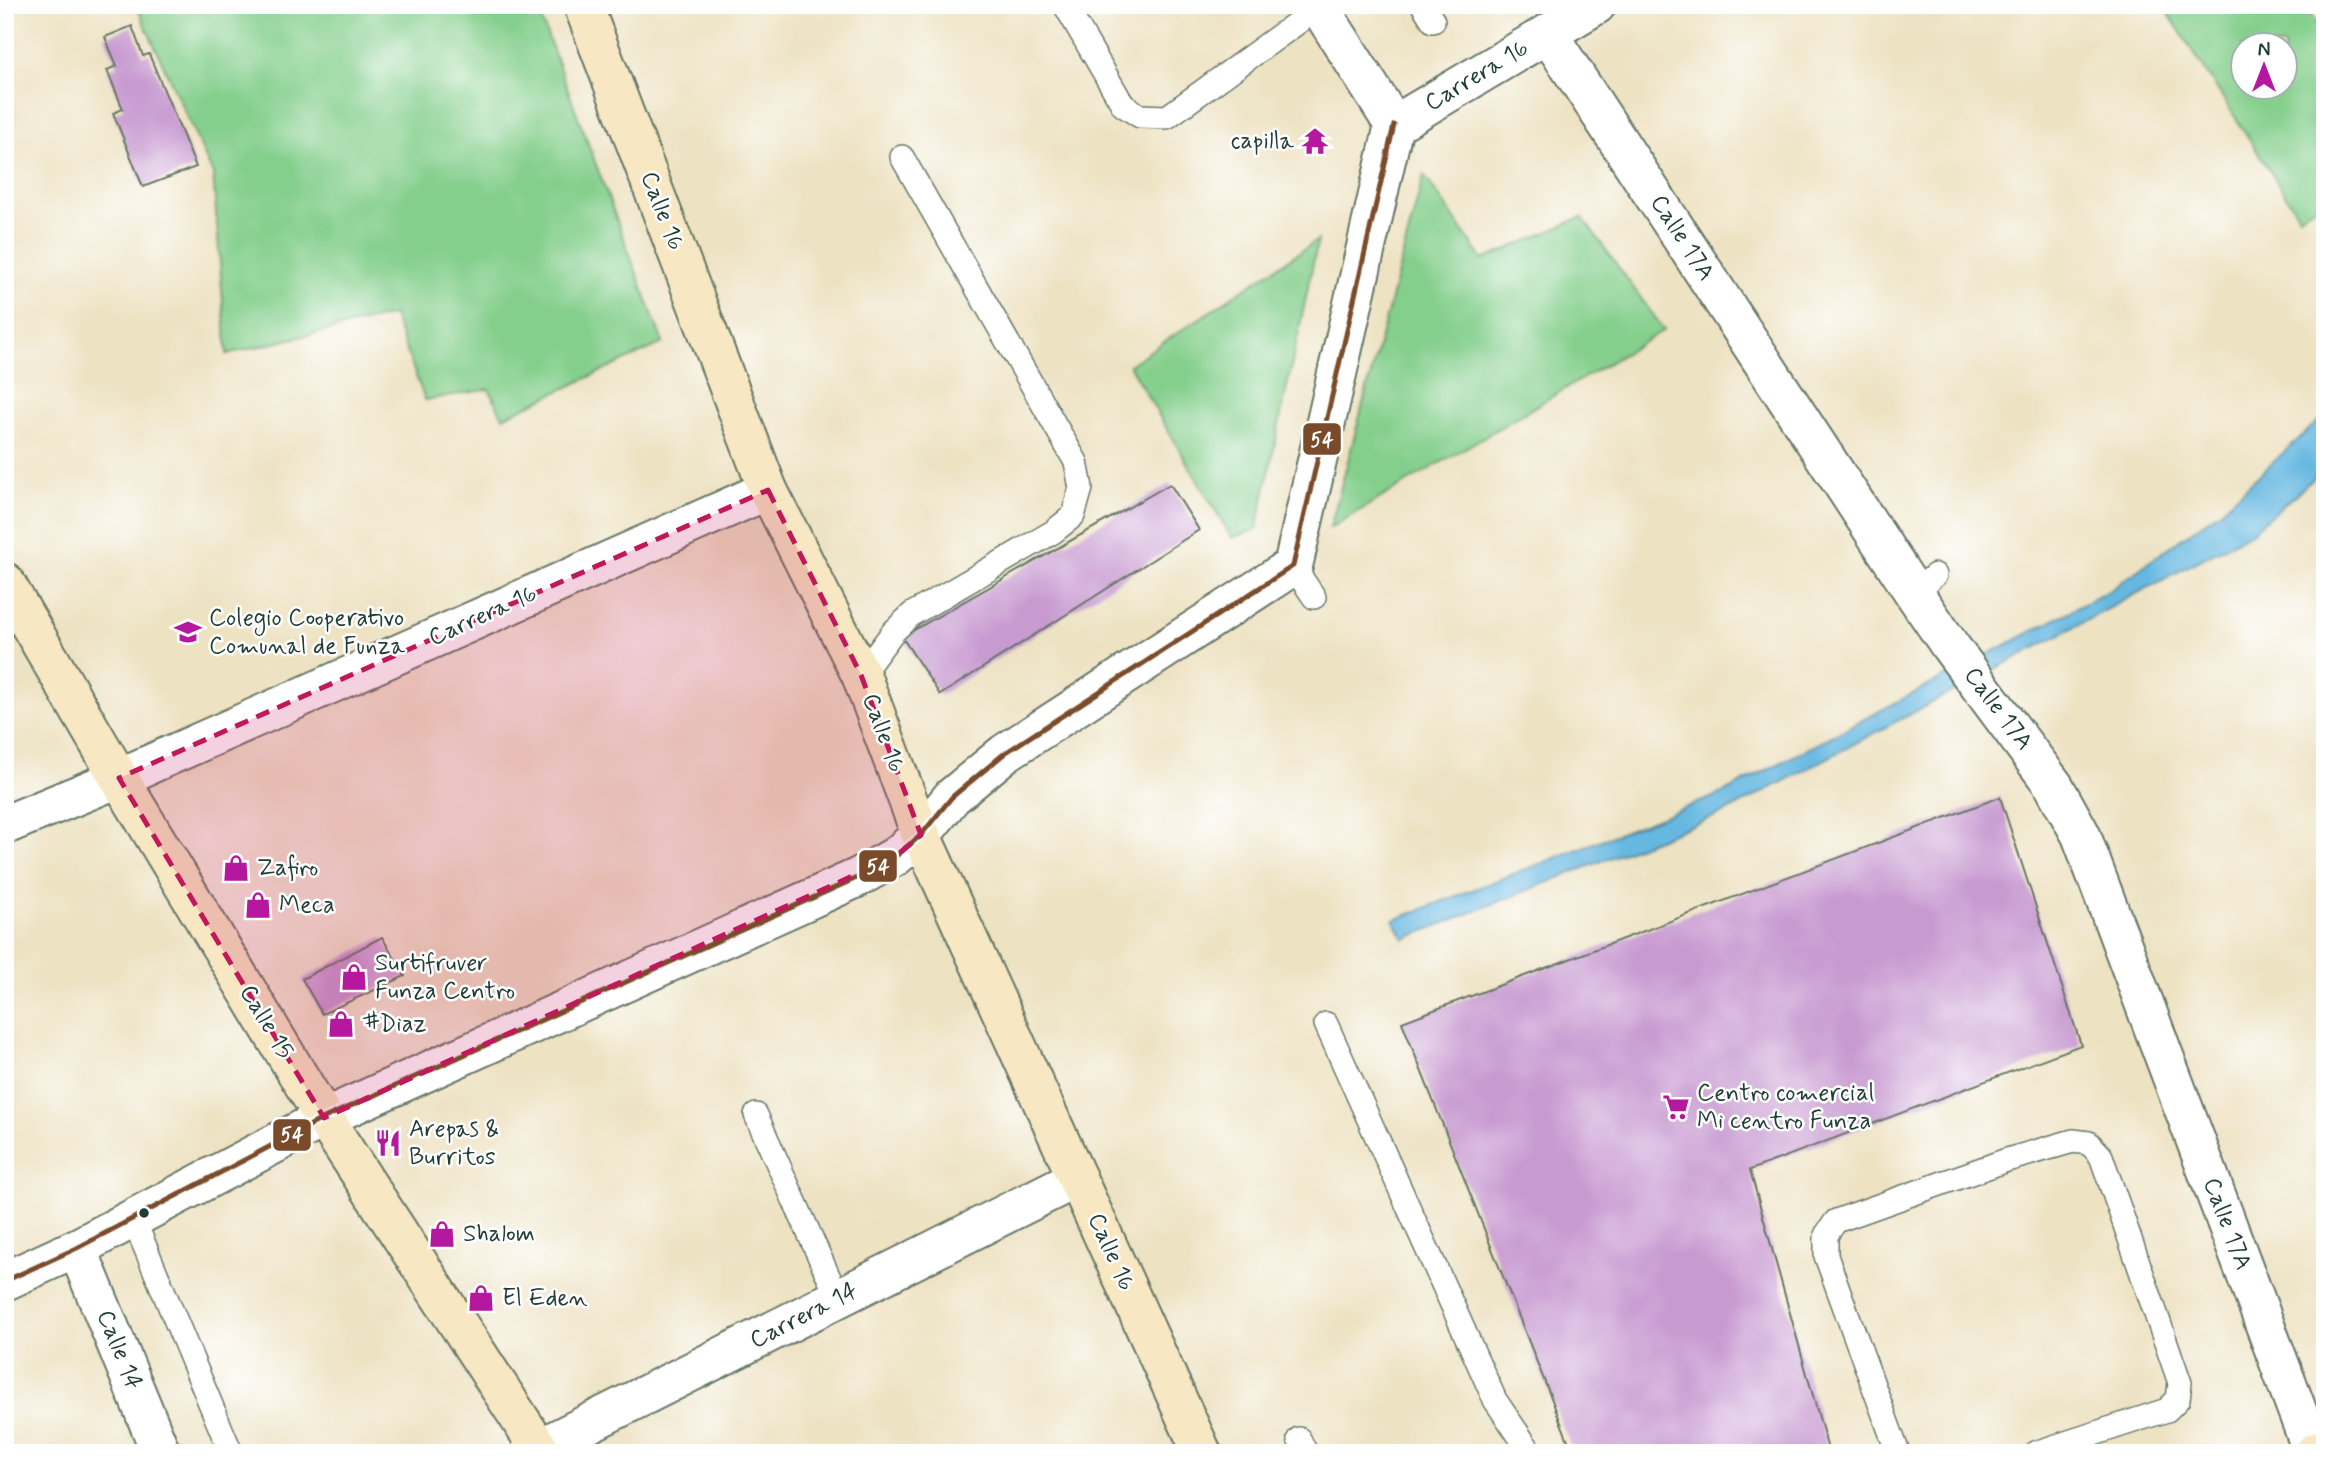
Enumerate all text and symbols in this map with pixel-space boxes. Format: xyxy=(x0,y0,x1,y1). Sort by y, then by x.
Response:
north arrow xyxy=(2228,32,2298,102)
street label: Carrera 16 xyxy=(1419,33,1535,119)
text: N xyxy=(2258,38,2270,63)
place label: capilla xyxy=(1231,126,1295,157)
temple icon: capilla xyxy=(1300,126,1330,156)
street label: Calle 16 xyxy=(633,167,691,255)
street label: Calle 17A xyxy=(1643,189,1721,287)
line badge: 54 xyxy=(1302,422,1342,456)
text: 54 xyxy=(1311,428,1334,453)
street label: Carrera 16 xyxy=(424,578,542,654)
place label: Colegio Cooperativo Comunal de Funza xyxy=(209,603,405,662)
school or university icon: Colegio Cooperativo Comunal de Funza xyxy=(173,617,203,647)
street label: Calle 17A xyxy=(1957,661,2039,757)
street label: Calle 16 xyxy=(854,689,912,777)
line badge: 54 xyxy=(858,849,898,883)
shop icon: Zafiro xyxy=(221,853,251,883)
place label: Zafiro xyxy=(257,853,318,884)
text: 54 xyxy=(867,855,890,880)
shop icon: Meca xyxy=(243,890,273,920)
place label: Meca xyxy=(279,890,335,921)
place label: Surtifruver Funza Centro xyxy=(375,948,515,1007)
shop icon: Surtifruver Funza Centro xyxy=(339,962,369,992)
street label: Calle 15 xyxy=(232,979,300,1065)
shop icon: #Diaz xyxy=(326,1009,356,1039)
place label: #Diaz xyxy=(362,1009,426,1040)
place label: Centro comercial Mi centro Funza xyxy=(1697,1078,1875,1137)
supermarket icon: Centro comercial Mi centro Funza xyxy=(1661,1092,1691,1122)
place label: Arepas & Burritos xyxy=(409,1114,499,1173)
line badge: 54 xyxy=(272,1118,312,1152)
text: 54 xyxy=(281,1123,304,1148)
restaurant icon: Arepas & Burritos xyxy=(373,1128,403,1158)
street label: Calle 17A xyxy=(2195,1173,2259,1275)
unlabelled marker xyxy=(137,1206,151,1220)
street label: Calle 16 xyxy=(1080,1208,1142,1296)
shop icon: Shalom xyxy=(427,1219,457,1249)
place label: Shalom xyxy=(463,1219,535,1250)
street label: Carrera 14 xyxy=(745,1276,863,1356)
shop icon: El Eden xyxy=(466,1283,496,1313)
place label: El Eden xyxy=(502,1283,588,1314)
street label: Calle 14 xyxy=(89,1306,149,1394)

